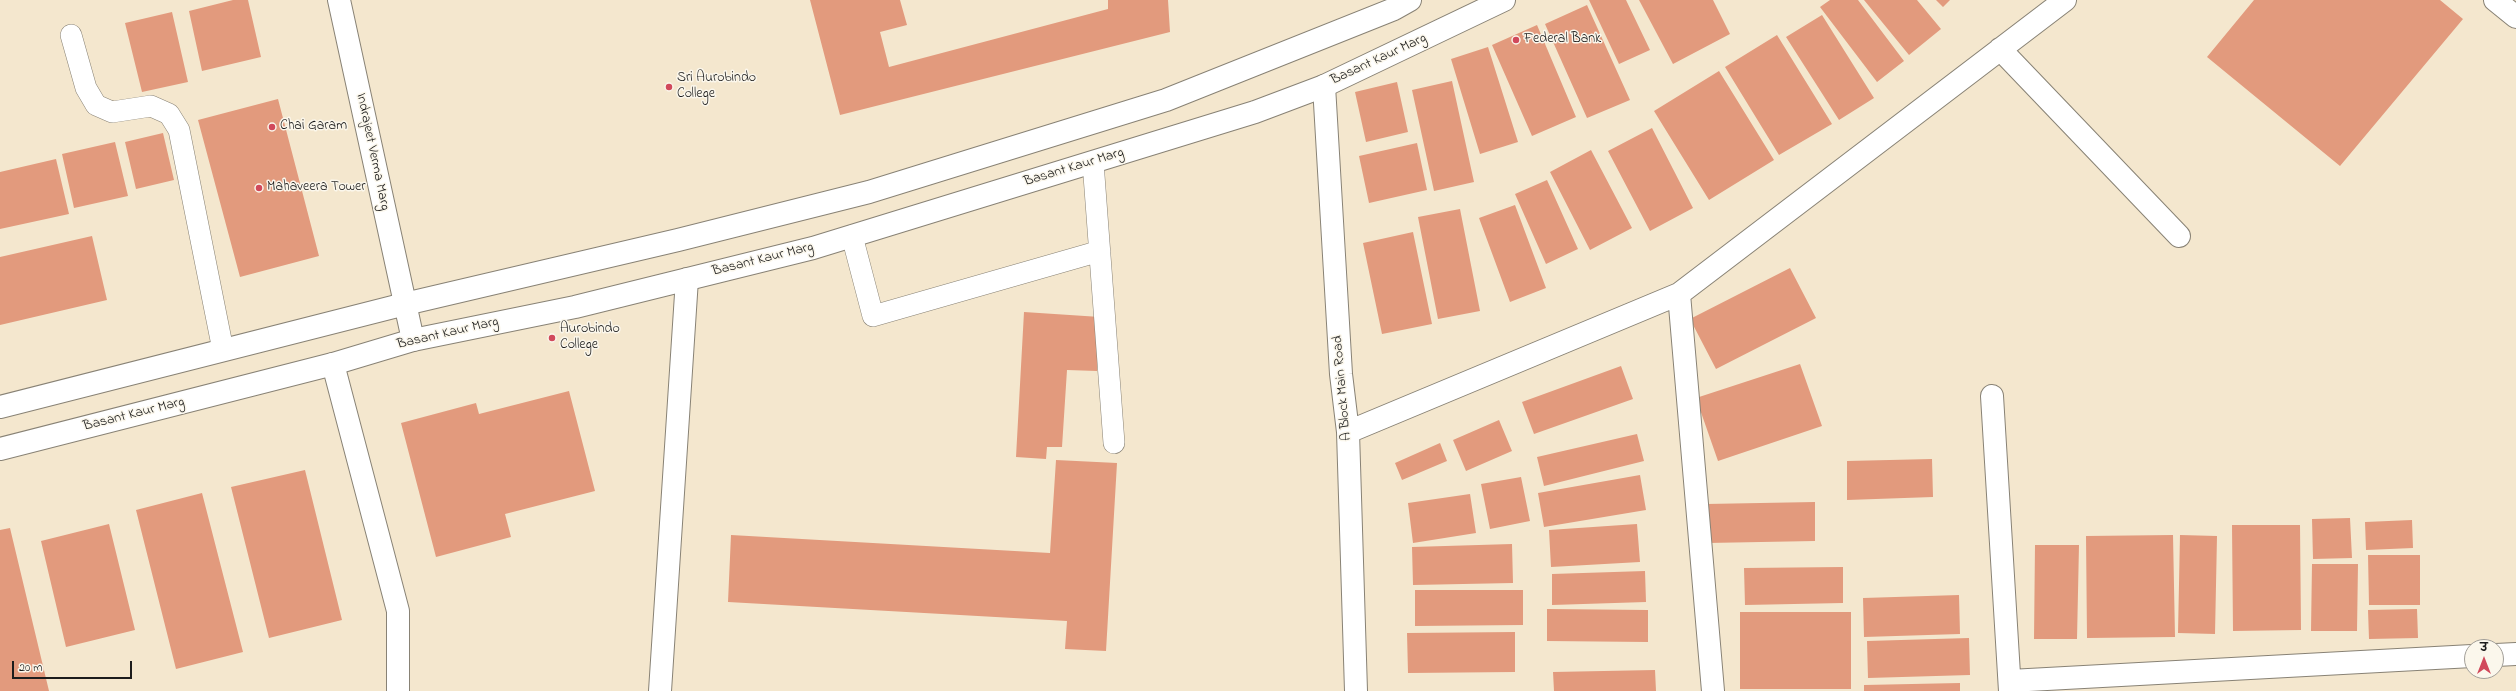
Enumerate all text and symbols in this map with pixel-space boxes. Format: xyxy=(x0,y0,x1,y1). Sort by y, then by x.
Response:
street label: Basant Kaur Marg xyxy=(1328,30,1430,90)
place label: Federal Bank xyxy=(1524,32,1601,48)
marker: Federal Bank xyxy=(1511,35,1521,45)
place label: Sri Aurobindo College xyxy=(677,71,756,104)
marker: Sri Aurobindo College xyxy=(664,82,674,92)
street label: Indrajeet Verma Marg xyxy=(351,92,393,212)
place label: Chai Garam xyxy=(280,119,347,135)
marker: Chai Garam xyxy=(267,122,277,132)
street label: Basant Kaur Marg xyxy=(1022,145,1126,191)
place label: Mahaveera Tower xyxy=(267,180,366,196)
marker: Mahaveera Tower xyxy=(254,183,264,193)
street label: Basant Kaur Marg xyxy=(711,239,815,281)
street label: Basant Kaur Marg xyxy=(396,314,500,354)
place label: Aurobindo College xyxy=(560,322,620,354)
marker: Aurobindo College xyxy=(547,333,557,343)
street label: A Block Main Road xyxy=(1330,335,1356,441)
street label: Basant Kaur Marg xyxy=(82,394,186,436)
north arrow xyxy=(2464,639,2504,679)
text: उ xyxy=(2480,640,2488,656)
scale bar xyxy=(14,653,134,679)
text: 20 m xyxy=(19,659,42,677)

